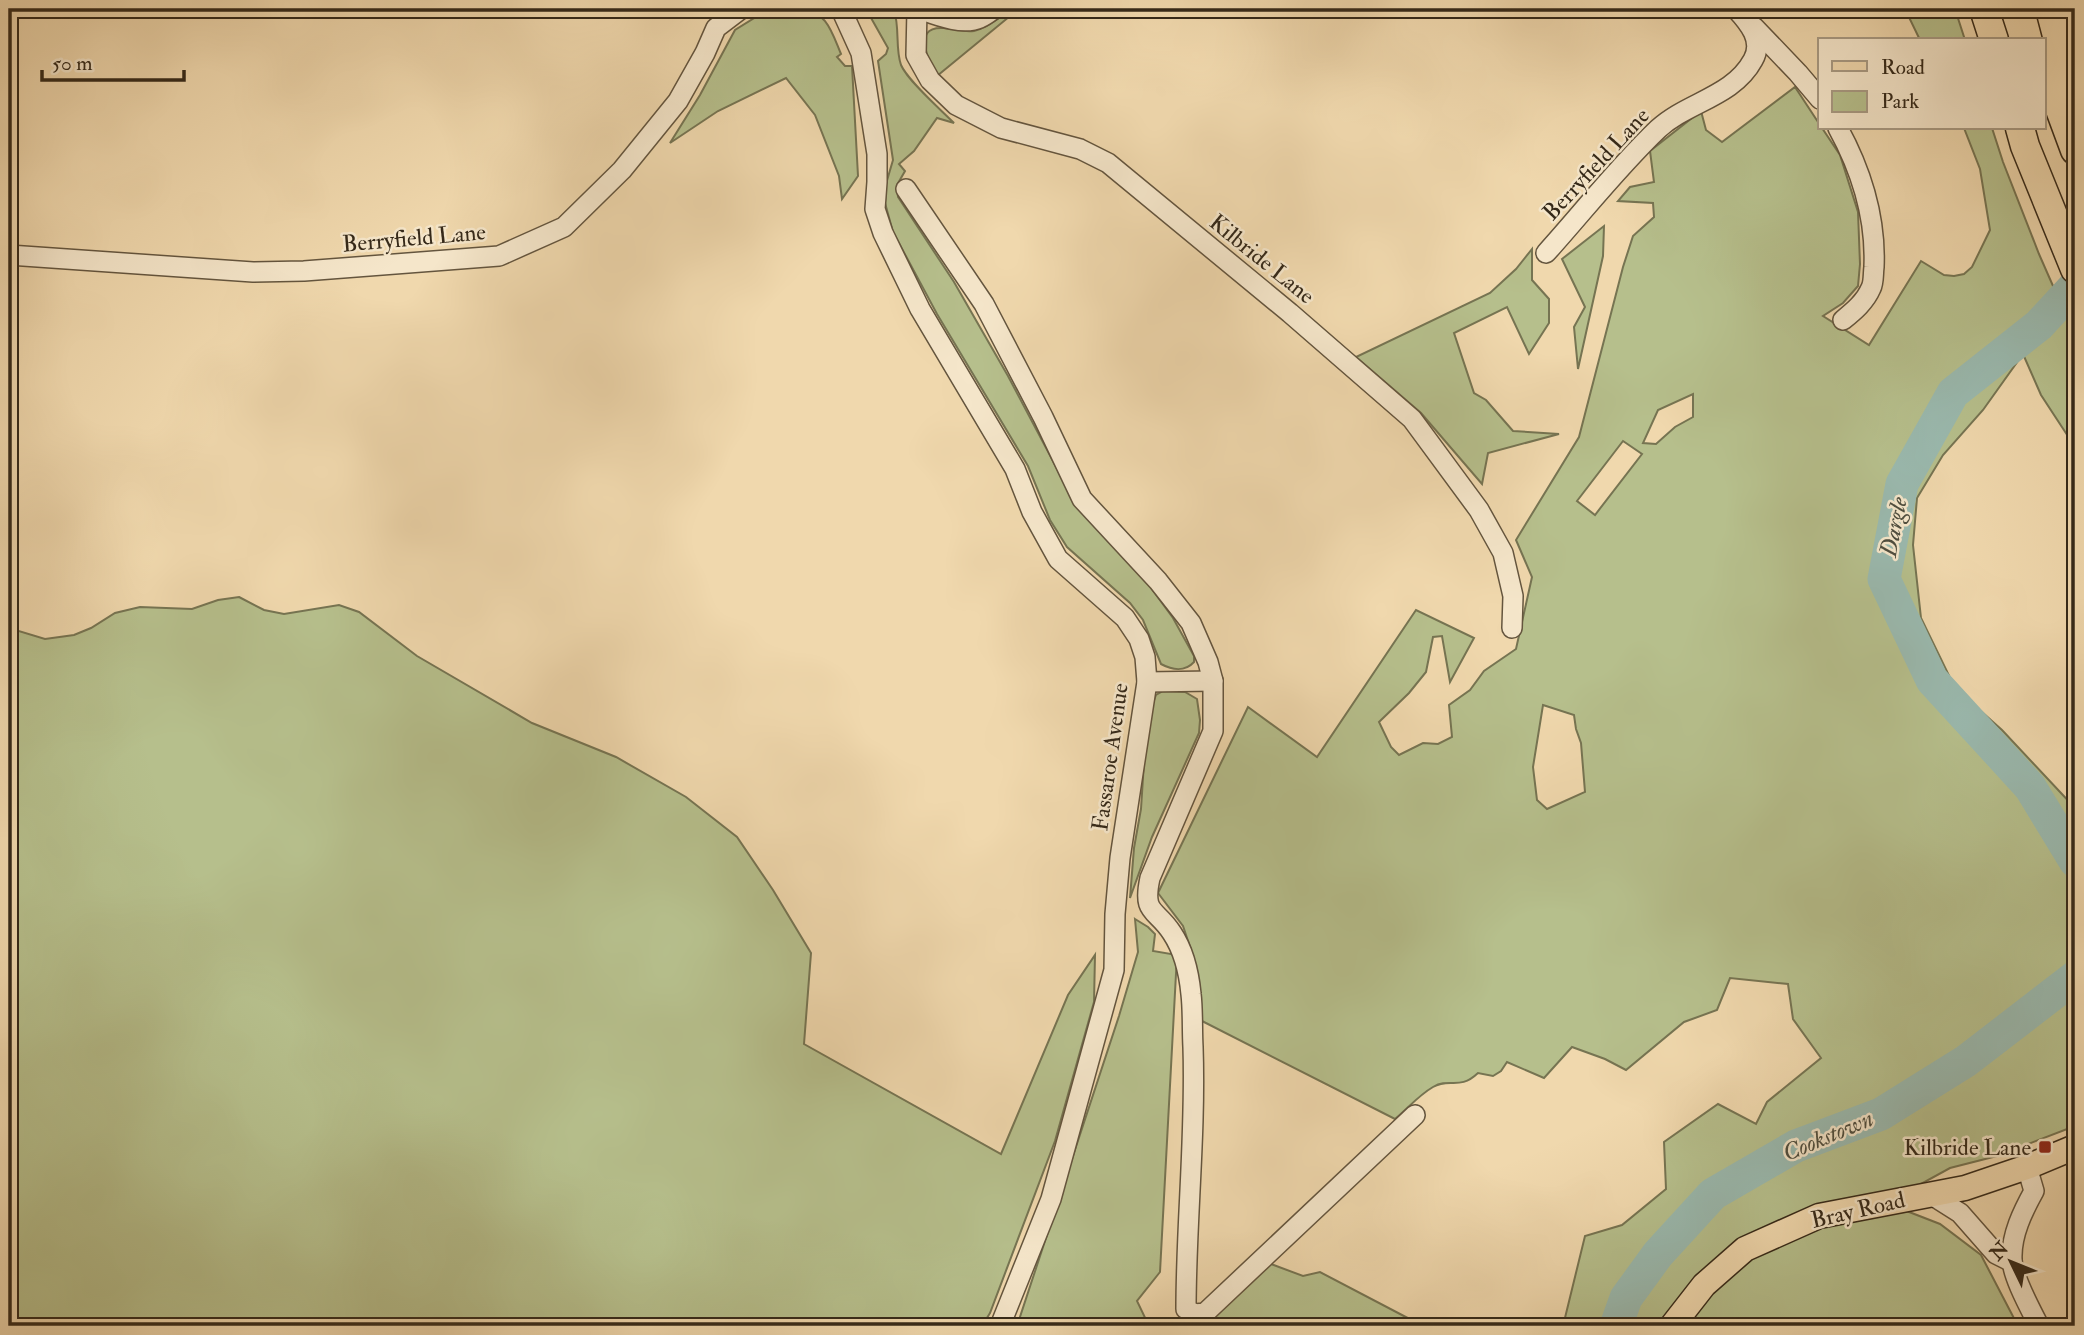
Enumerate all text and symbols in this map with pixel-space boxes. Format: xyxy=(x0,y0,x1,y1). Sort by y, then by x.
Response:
scale bar xyxy=(42,38,184,82)
legend xyxy=(1818,38,2046,130)
text: 50 m xyxy=(52,50,93,77)
text: Road xyxy=(1881,54,1926,81)
text: Park xyxy=(1881,88,1919,115)
street label: Berryfield Lane xyxy=(1536,101,1656,226)
street label: Kilbride Lane xyxy=(1203,208,1321,311)
street label: Berryfield Lane xyxy=(341,217,487,259)
water label: Dargle xyxy=(1873,494,1915,560)
street label: Fassaroe Avenue xyxy=(1085,681,1135,833)
water label: Cookstown xyxy=(1778,1103,1878,1169)
place label: Kilbride Lane xyxy=(1904,1133,2031,1162)
marker: Kilbride Lane xyxy=(2037,1139,2053,1155)
street label: Bray Road xyxy=(1808,1185,1908,1235)
north arrow xyxy=(1976,1226,2046,1296)
text: N xyxy=(1984,1236,2015,1266)

